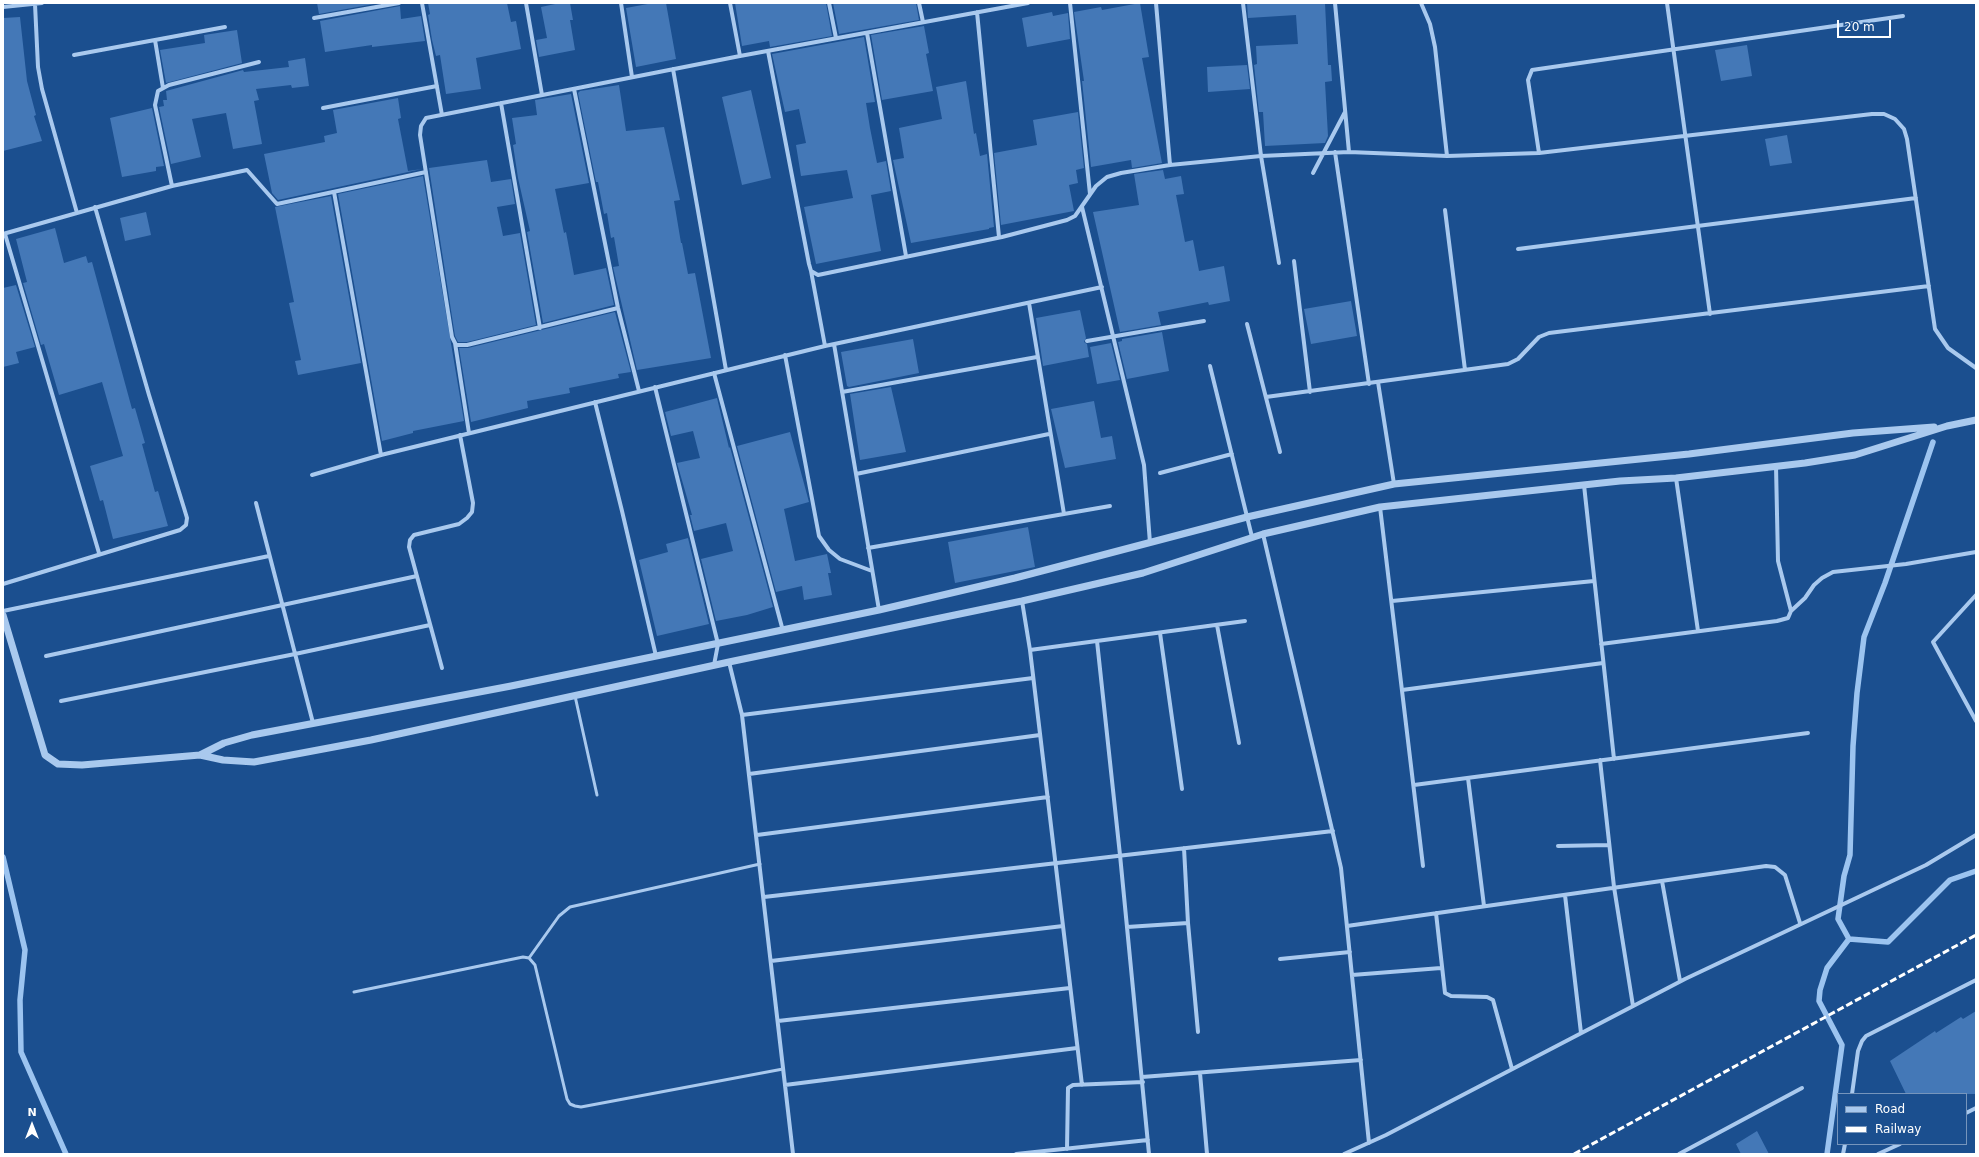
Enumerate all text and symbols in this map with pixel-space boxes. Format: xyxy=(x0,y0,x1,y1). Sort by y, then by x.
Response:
scale bar xyxy=(1839,12,1893,38)
text: 20 m xyxy=(1844,20,1875,34)
legend xyxy=(1837,1093,1967,1145)
text: Road xyxy=(1875,1102,1905,1116)
north arrow xyxy=(12,1105,52,1145)
text: N xyxy=(27,1106,37,1119)
text: Railway xyxy=(1875,1122,1921,1136)

